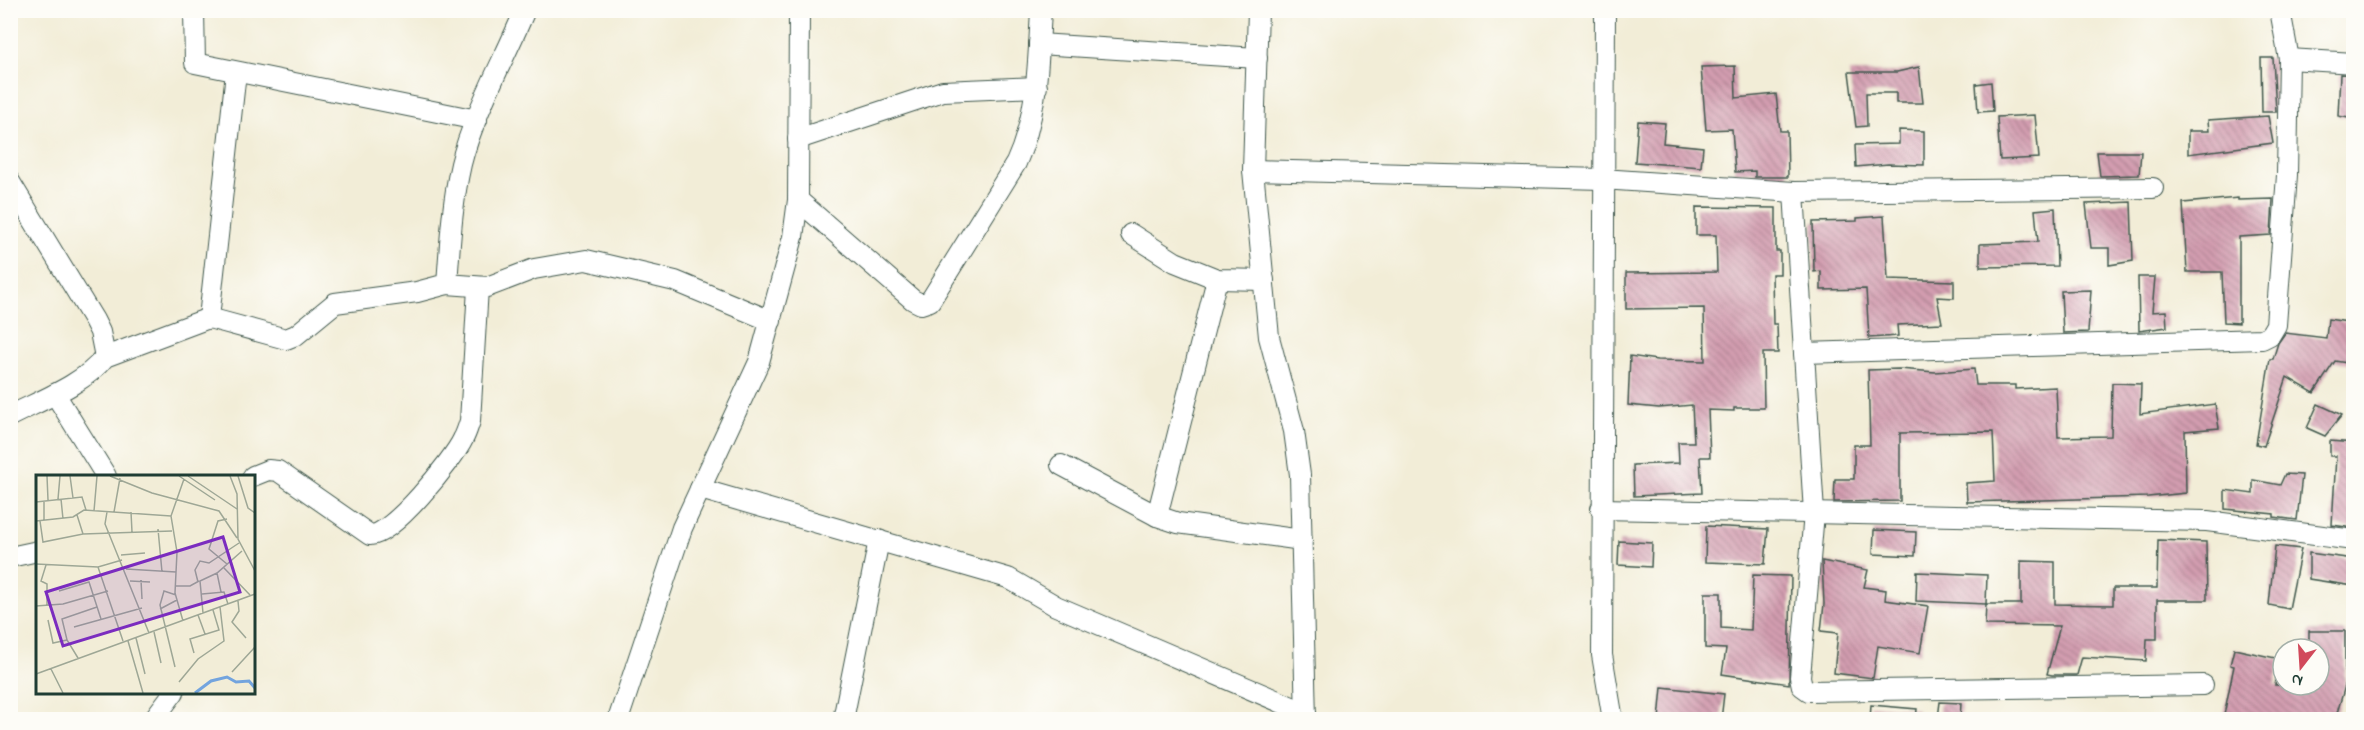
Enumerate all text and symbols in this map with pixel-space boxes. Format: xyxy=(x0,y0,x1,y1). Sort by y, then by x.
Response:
inset map xyxy=(36,475,255,694)
north arrow xyxy=(2271,637,2331,697)
text: N xyxy=(2288,666,2306,692)

